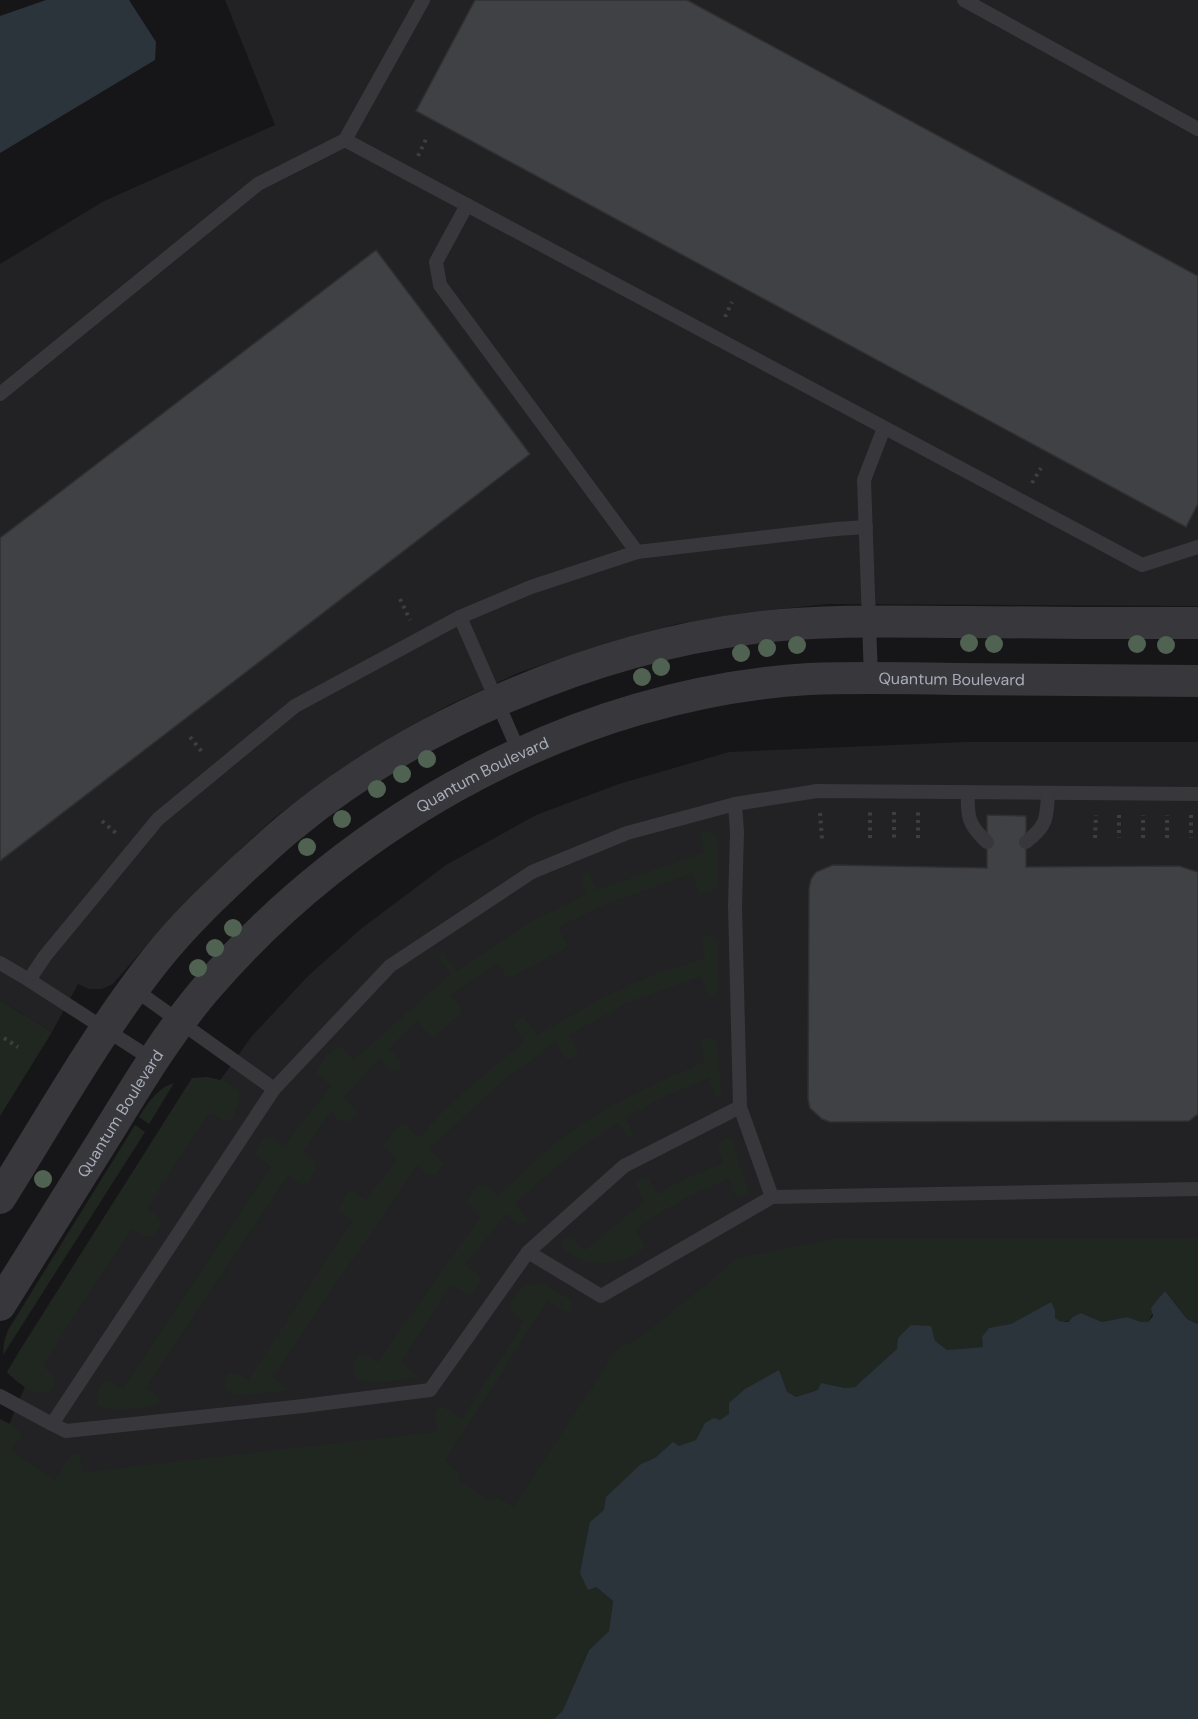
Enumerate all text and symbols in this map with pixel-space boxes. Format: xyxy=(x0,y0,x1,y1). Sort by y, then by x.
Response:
street label: Quantum Boulevard xyxy=(878,667,1025,690)
street label: Quantum Boulevard xyxy=(412,732,552,817)
street label: Quantum Boulevard xyxy=(72,1046,168,1181)

